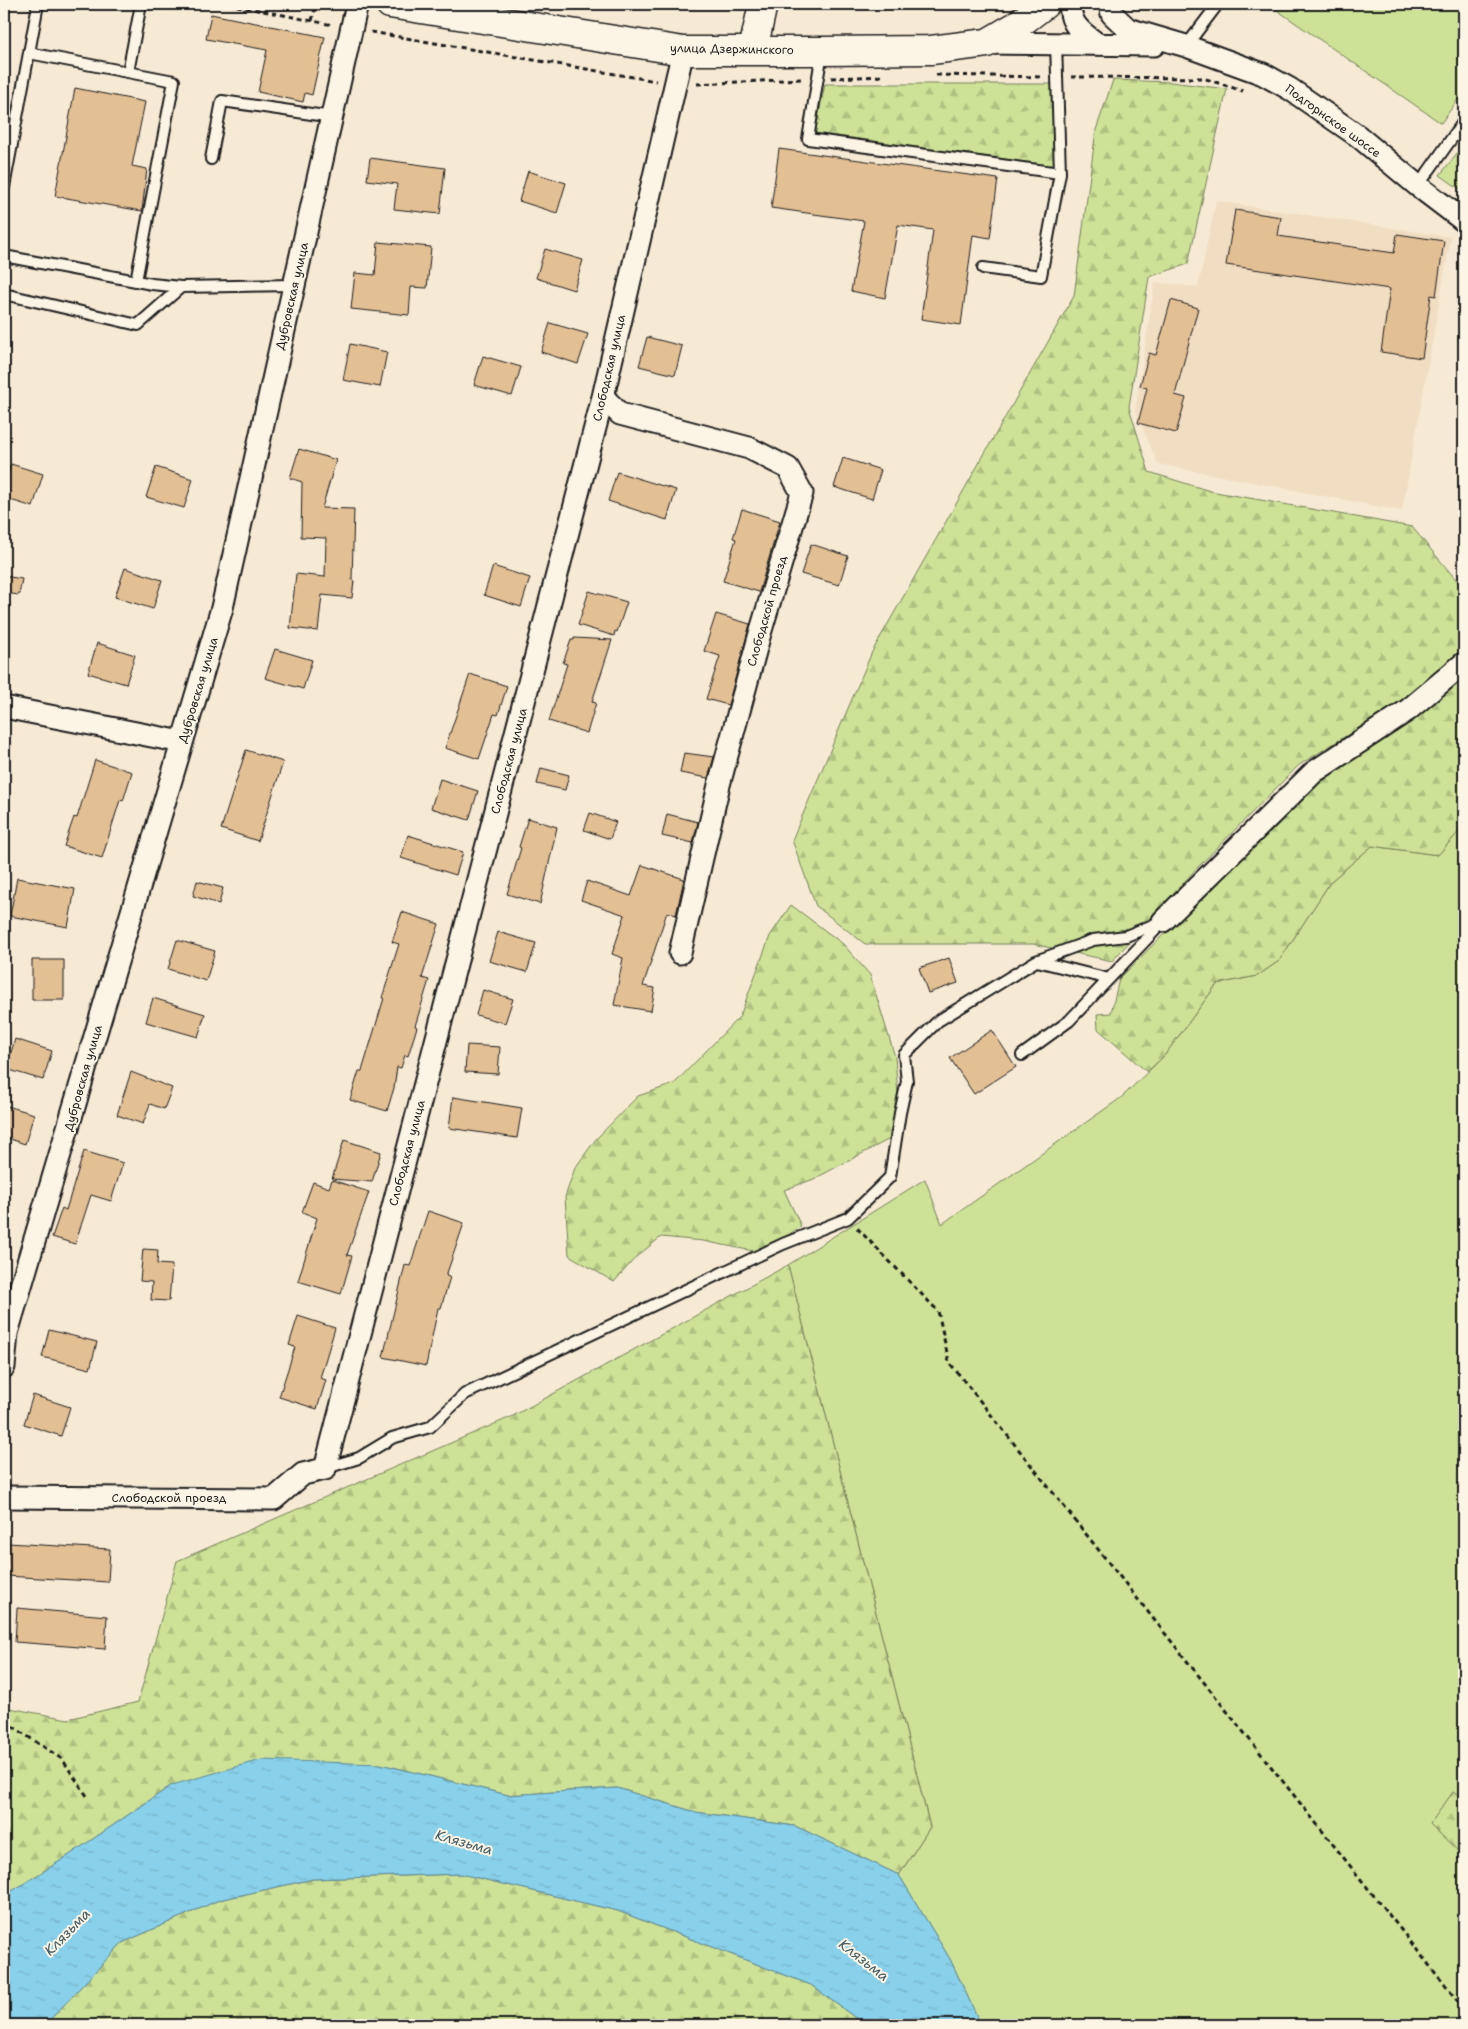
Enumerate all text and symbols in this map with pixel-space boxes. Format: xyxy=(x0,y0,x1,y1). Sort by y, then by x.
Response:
street label: улица Дзержинского xyxy=(670,40,794,58)
street label: Подгорнское шоссе xyxy=(1282,81,1384,161)
street label: Дубровская улица xyxy=(272,240,312,351)
street label: Слободская улица xyxy=(589,313,629,423)
street label: Слободской проезд xyxy=(743,553,791,668)
street label: Дубровская улица xyxy=(174,635,222,745)
street label: Слободская улица xyxy=(487,706,531,816)
street label: Дубровская улица xyxy=(60,1022,106,1133)
street label: Слободская улица xyxy=(385,1098,429,1208)
street label: Слободской проезд xyxy=(112,1490,227,1506)
water label: Клязьма xyxy=(433,1825,495,1859)
water label: Клязьма xyxy=(40,1905,94,1959)
water label: Клязьма xyxy=(835,1935,893,1985)

